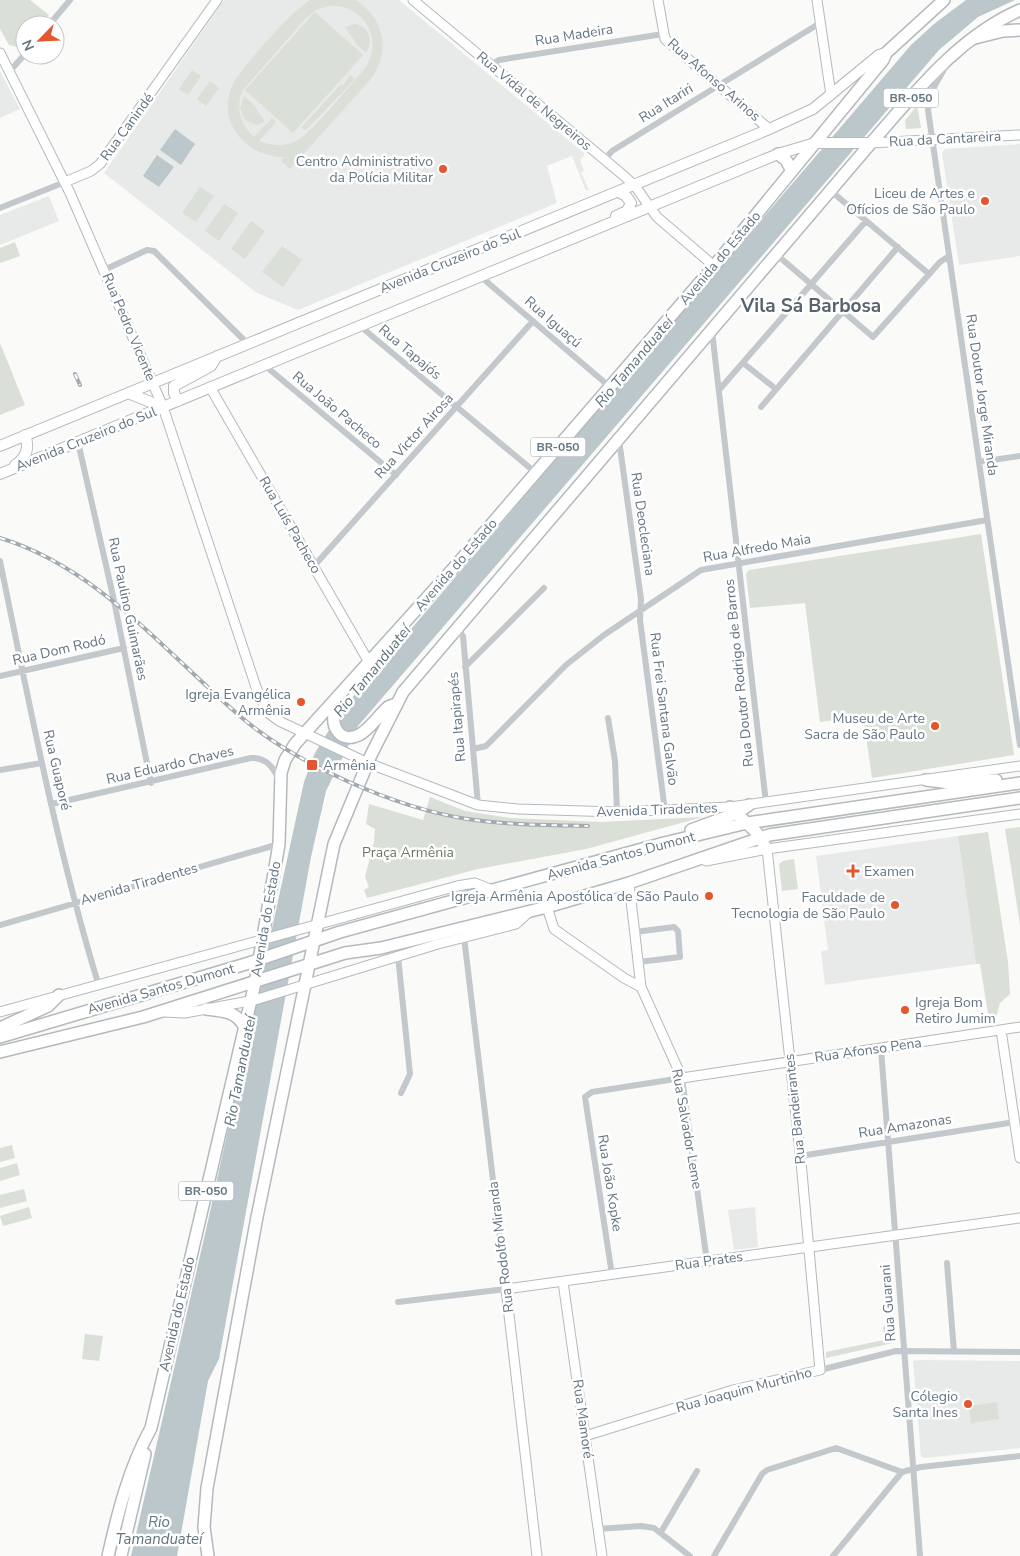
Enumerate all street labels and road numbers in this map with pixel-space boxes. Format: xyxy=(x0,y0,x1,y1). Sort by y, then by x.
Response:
street label: Rua Madeira xyxy=(534,19,614,51)
street label: Rua Afonso Arinos xyxy=(663,34,765,126)
street label: Rua Vidal de Negreiros xyxy=(472,47,596,155)
street label: Rua Itariri xyxy=(635,79,697,127)
street label: Rua Canindé xyxy=(96,89,158,165)
road number: BR-050 xyxy=(884,89,938,108)
street label: Rua da Cantareira xyxy=(888,127,1002,151)
street label: Avenida do Estado xyxy=(675,207,765,309)
street label: Avenida Cruzeiro do Sul xyxy=(377,224,524,298)
street label: Rua Pedro Vicente xyxy=(98,270,160,384)
street label: Rua Iguaçú xyxy=(520,292,586,352)
street label: Rua Doutor Jorge Miranda xyxy=(961,313,1003,477)
street label: Rua Tapajós xyxy=(375,320,446,384)
street label: Rua João Pacheco xyxy=(288,367,386,453)
street label: Rua Victor Airosa xyxy=(370,389,458,483)
street label: Avenida Cruzeiro do Sul xyxy=(13,402,160,476)
road number: BR-050 xyxy=(530,438,586,457)
street label: Rua Deocleciana xyxy=(626,471,660,577)
street label: Rua Luís Pacheco xyxy=(254,473,326,577)
street label: Avenida do Estado xyxy=(410,514,502,616)
street label: Rua Alfredo Maia xyxy=(702,529,812,567)
street label: Rua Paulino Guimarães xyxy=(104,536,153,683)
street label: Rua Doutor Rodrigo de Barros xyxy=(720,578,758,768)
street label: Rua Dom Rodó xyxy=(11,630,108,670)
street label: Rua Frei Santana Galvão xyxy=(645,631,683,787)
street label: Rua Itapirapés xyxy=(444,671,470,763)
street label: Rua Guaporé xyxy=(39,728,75,812)
street label: Rua Eduardo Chaves xyxy=(104,741,236,789)
street label: Avenida Tiradentes xyxy=(596,798,718,822)
street label: Avenida Santos Dumont xyxy=(545,827,697,885)
street label: Avenida Tiradentes xyxy=(78,858,200,910)
street label: Avenida do Estado xyxy=(246,859,286,978)
street label: Avenida Santos Dumont xyxy=(85,959,237,1019)
street label: Rua Afonso Pena xyxy=(813,1033,923,1067)
street label: Rua Bandeirantes xyxy=(780,1052,810,1165)
street label: Rua Salvador Leme xyxy=(667,1067,707,1191)
street label: Rua Amazonas xyxy=(857,1109,953,1143)
street label: Rua João Kopke xyxy=(593,1133,627,1233)
street label: Rua Rodolfo Miranda xyxy=(484,1180,518,1314)
road number: BR-050 xyxy=(178,1182,234,1200)
street label: Rua Prates xyxy=(674,1247,744,1275)
street label: Avenida do Estado xyxy=(155,1255,199,1373)
street label: Rua Guarani xyxy=(876,1264,900,1342)
street label: Rua Joaquim Murtinho xyxy=(674,1363,814,1417)
street label: Rua Mamoré xyxy=(568,1378,598,1460)

